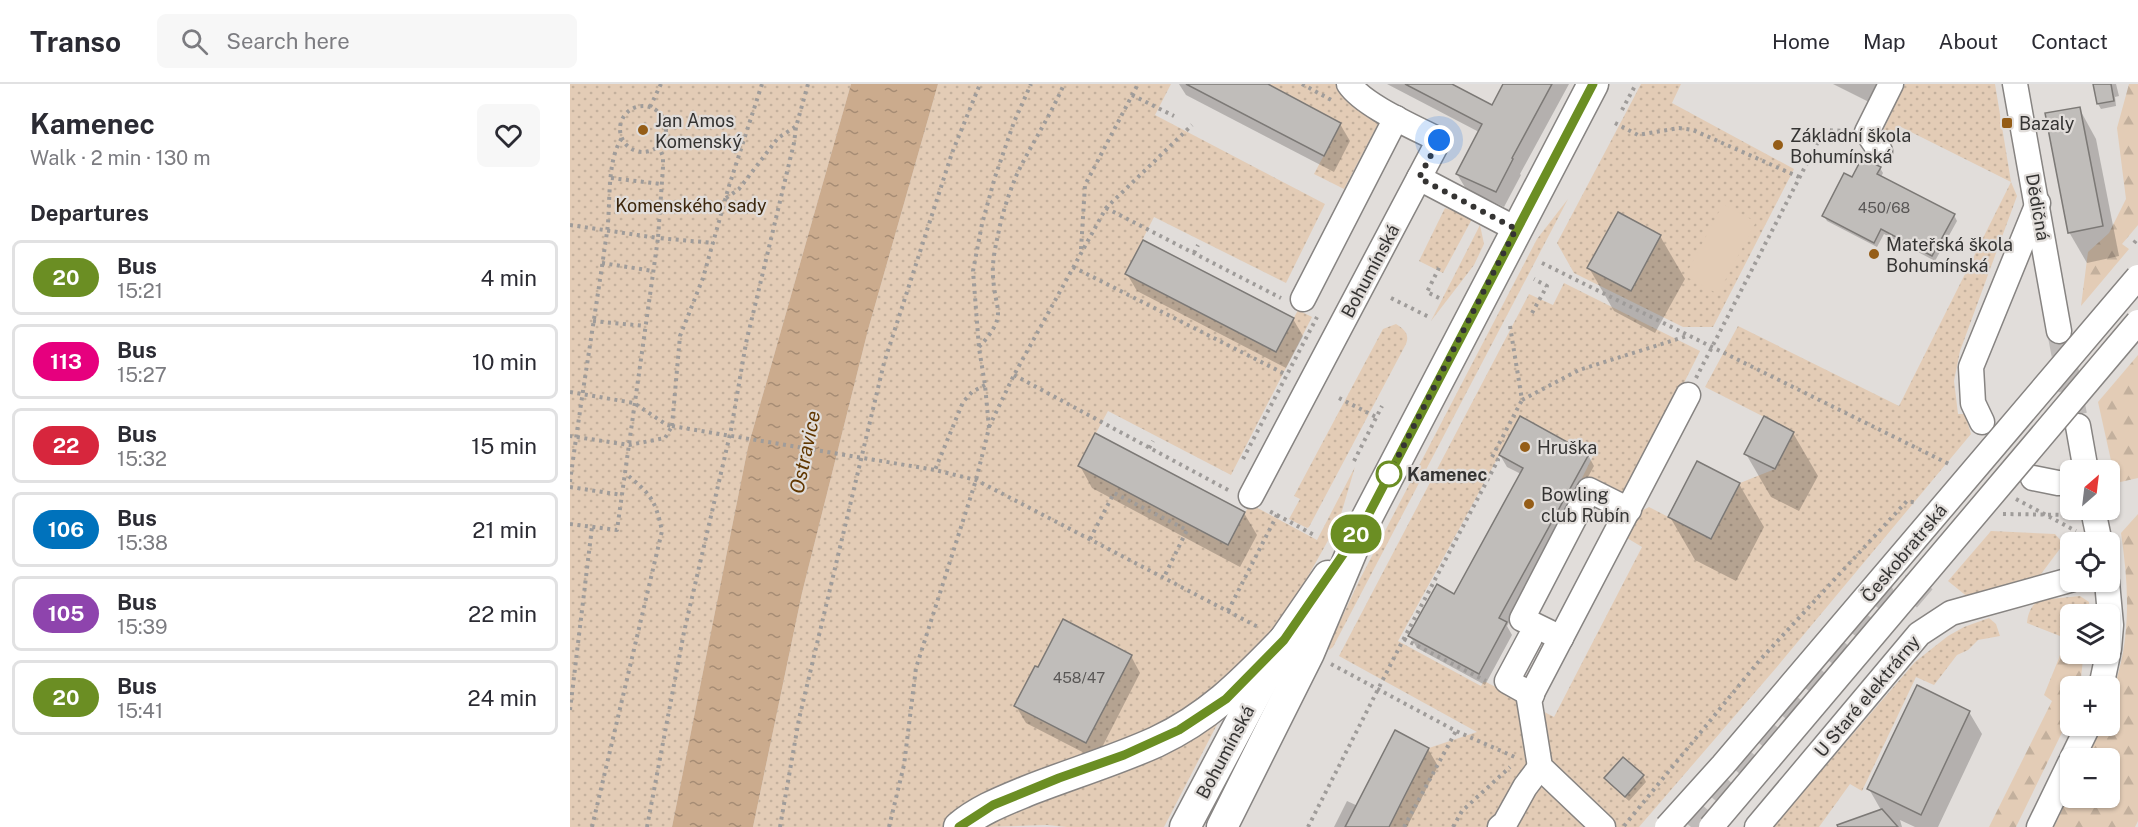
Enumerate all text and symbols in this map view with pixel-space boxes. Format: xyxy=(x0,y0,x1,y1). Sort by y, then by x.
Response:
search box xyxy=(157,14,577,68)
text: Transo xyxy=(30,25,121,58)
icon: search xyxy=(178,25,211,58)
text: Search here xyxy=(226,28,350,54)
text: Home xyxy=(1772,29,1830,54)
text: Map xyxy=(1863,29,1906,54)
text: About xyxy=(1939,29,1998,54)
text: Contact xyxy=(2031,29,2108,54)
button: heart xyxy=(477,104,540,167)
text: Kamenec xyxy=(30,107,155,140)
place label: Jan Amos Komenský xyxy=(655,110,742,152)
place label: Bazaly xyxy=(2019,113,2075,134)
marker: Bazaly xyxy=(2000,116,2014,130)
marker: Jan Amos Komenský xyxy=(636,123,650,137)
your location xyxy=(1424,125,1454,155)
place label: Základní škola Bohumínská xyxy=(1790,125,1911,167)
marker: Základní škola Bohumínská xyxy=(1771,138,1785,152)
text: Walk · 2 min · 130 m xyxy=(30,146,211,170)
street label: Dědičná xyxy=(2022,172,2054,242)
park label: Komenského sady xyxy=(615,195,767,216)
house number: 450/68 xyxy=(1858,199,1910,216)
text: Departures xyxy=(30,200,149,226)
street label: Bohumínská xyxy=(1337,221,1403,321)
place label: Mateřská škola Bohumínská xyxy=(1886,234,2013,276)
marker: Mateřská škola Bohumínská xyxy=(1867,247,1881,261)
text: Bus xyxy=(117,253,157,279)
text: 20 xyxy=(53,265,79,290)
text: 4 min xyxy=(481,265,537,291)
text: 15:21 xyxy=(117,279,163,303)
text: Bus xyxy=(117,337,157,363)
text: 113 xyxy=(50,349,82,374)
text: 10 min xyxy=(472,349,537,375)
text: 15:27 xyxy=(117,363,167,387)
water label: Ostravice xyxy=(785,408,826,496)
text: Bus xyxy=(117,421,157,447)
text: 22 xyxy=(53,433,79,458)
text: 15 min xyxy=(471,433,537,459)
place label: Hruška xyxy=(1537,437,1597,458)
marker: Hruška xyxy=(1518,440,1532,454)
text: 15:32 xyxy=(117,447,167,471)
north arrow xyxy=(2060,460,2120,520)
map controls xyxy=(2060,460,2120,808)
marker: Kamenec xyxy=(1376,461,1402,487)
place label: Kamenec xyxy=(1407,464,1487,485)
place label: Bowling club Rubín xyxy=(1541,484,1630,526)
marker: Bowling club Rubín xyxy=(1522,497,1536,511)
street label: Českobratrská xyxy=(1857,500,1951,606)
text: Bus xyxy=(117,505,157,531)
line badge: 20 xyxy=(1329,514,1383,554)
text: 106 xyxy=(48,517,84,542)
text: 21 min xyxy=(472,517,537,543)
text: 20 xyxy=(1343,522,1369,547)
text: 15:38 xyxy=(117,531,168,555)
button: locate xyxy=(2060,532,2120,592)
text: Bus xyxy=(117,589,157,615)
text: 105 xyxy=(48,601,84,626)
text: 22 min xyxy=(468,601,537,627)
button: layers xyxy=(2060,604,2120,664)
text: 15:39 xyxy=(117,615,167,639)
street label: U Staré elektrárny xyxy=(1810,631,1924,761)
house number: 458/47 xyxy=(1053,669,1105,686)
text: Bus xyxy=(117,673,157,699)
button: + xyxy=(2060,676,2120,736)
text: 20 xyxy=(53,685,79,710)
text: 24 min xyxy=(467,685,537,711)
text: 15:41 xyxy=(117,699,163,723)
street label: Bohumínská xyxy=(1192,702,1258,802)
button: − xyxy=(2060,748,2120,808)

